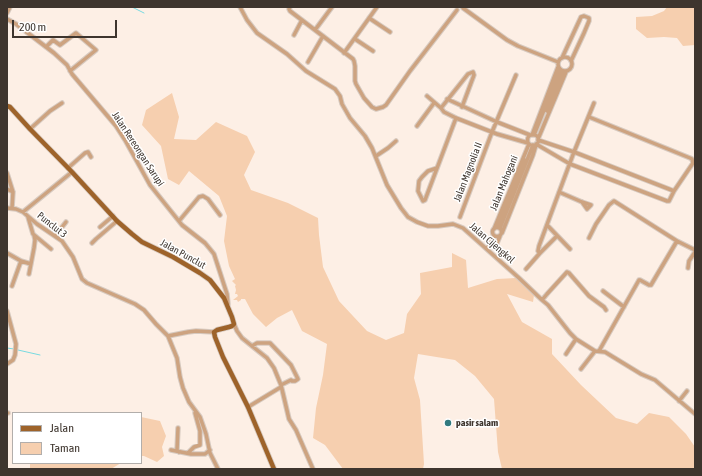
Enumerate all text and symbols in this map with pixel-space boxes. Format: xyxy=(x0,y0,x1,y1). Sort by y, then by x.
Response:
scale bar xyxy=(14,12,119,38)
text: 200 m xyxy=(19,20,46,34)
street label: Jalan Rereongan Sarupi xyxy=(109,109,167,189)
street label: Jalan Magnolia II xyxy=(451,141,485,203)
street label: Jalan Mahogani xyxy=(488,154,520,212)
street label: Punclut 3 xyxy=(35,210,69,240)
street label: Jalan Cijengkol xyxy=(467,220,517,266)
street label: Jalan Punclut xyxy=(158,237,208,271)
legend xyxy=(12,412,142,464)
place label: pasir salam xyxy=(456,417,498,429)
marker: pasir salam xyxy=(443,418,453,428)
text: Jalan xyxy=(50,421,74,435)
text: Taman xyxy=(50,441,80,455)

